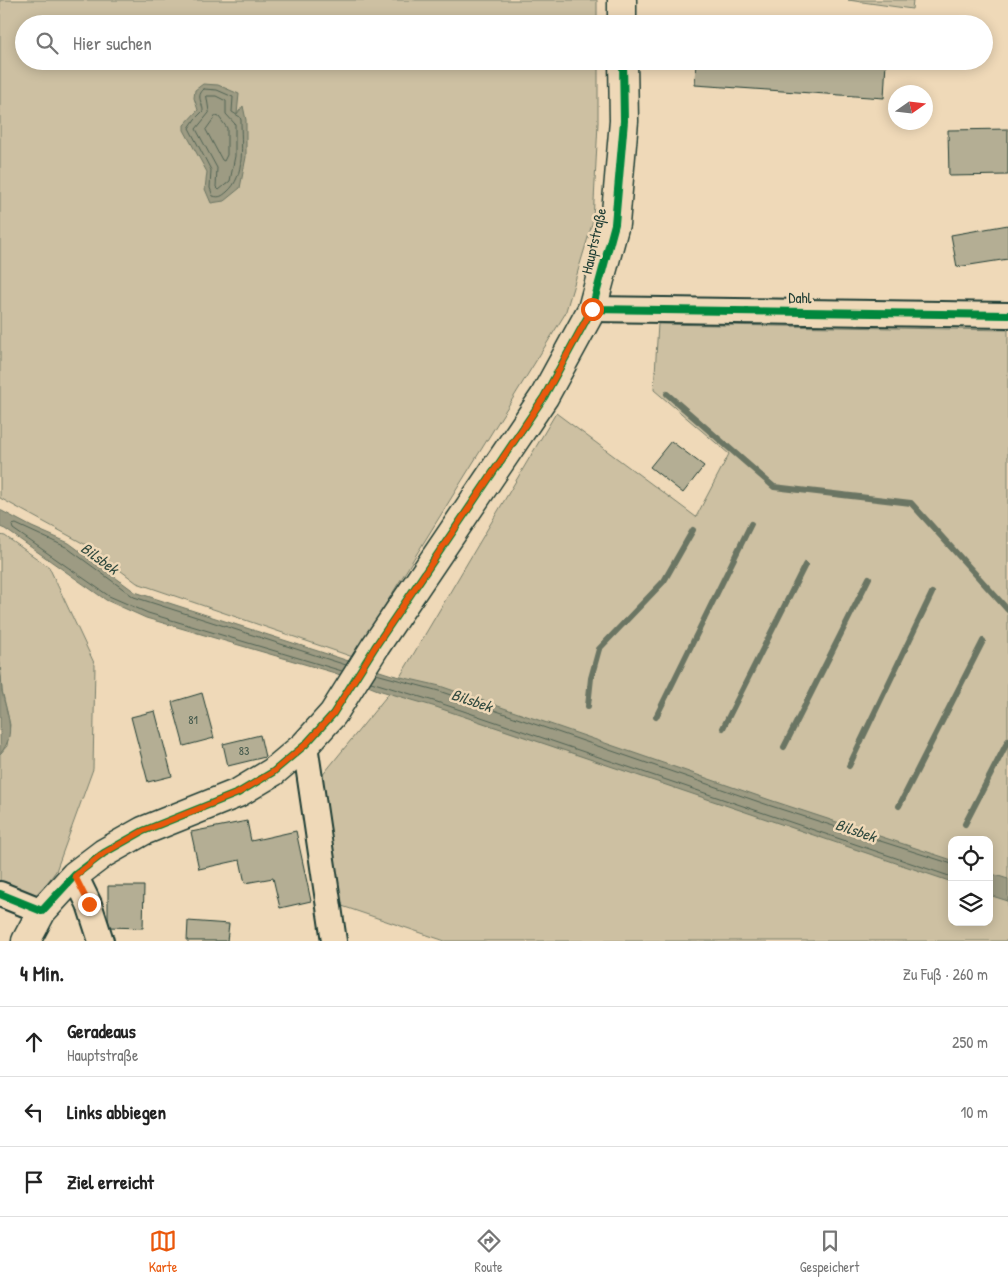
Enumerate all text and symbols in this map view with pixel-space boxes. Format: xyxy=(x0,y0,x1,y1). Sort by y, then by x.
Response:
search box xyxy=(15,15,993,70)
icon: search xyxy=(33,29,61,57)
text: Hier suchen xyxy=(73,30,152,56)
north arrow xyxy=(888,85,933,130)
street label: Hauptstraße xyxy=(576,206,611,276)
street label: Dahl xyxy=(788,287,812,308)
route start xyxy=(581,298,604,321)
water label: Bilsbek xyxy=(77,537,124,580)
water label: Bilsbek xyxy=(449,683,497,718)
house number: 81 xyxy=(188,711,198,728)
house number: 83 xyxy=(239,742,249,759)
water label: Bilsbek xyxy=(833,813,881,848)
map controls xyxy=(948,836,993,926)
button: locate xyxy=(948,836,993,881)
button: layers xyxy=(948,881,993,926)
route end xyxy=(78,893,101,916)
text: 4 Min. xyxy=(20,959,64,988)
text: Zu Fuß · 260 m xyxy=(903,963,988,985)
text: Geradeaus xyxy=(67,1018,136,1044)
icon: ahead xyxy=(20,1028,48,1056)
text: 250 m xyxy=(952,1031,988,1053)
text: Hauptstraße xyxy=(67,1044,138,1066)
icon: left xyxy=(20,1098,48,1126)
text: Links abbiegen xyxy=(67,1099,166,1125)
text: 10 m xyxy=(960,1101,988,1123)
icon: arrive xyxy=(20,1168,48,1196)
text: Ziel erreicht xyxy=(67,1169,154,1195)
tab: Karte xyxy=(149,1227,177,1276)
tab: Route xyxy=(475,1227,503,1276)
tab: Gespeichert xyxy=(800,1227,859,1276)

